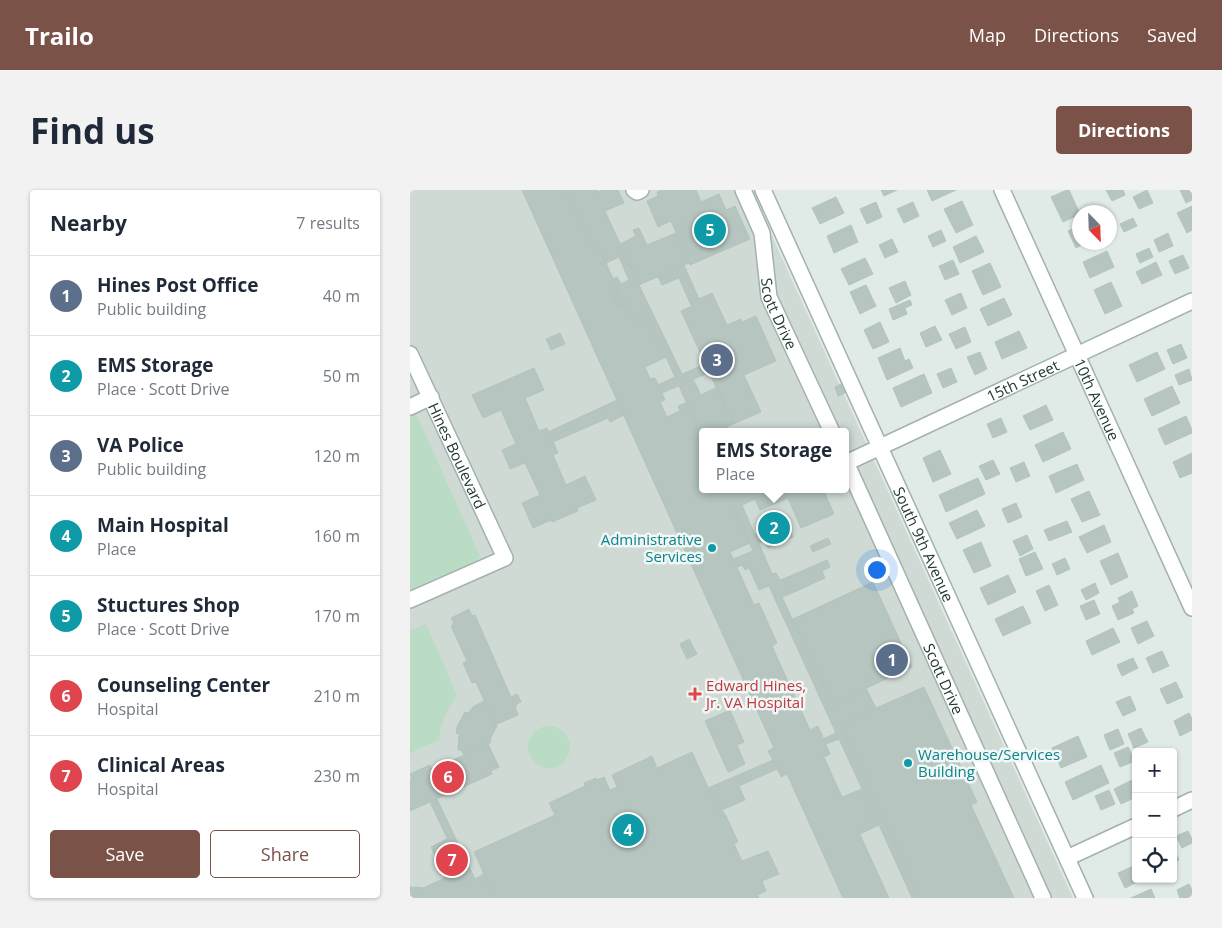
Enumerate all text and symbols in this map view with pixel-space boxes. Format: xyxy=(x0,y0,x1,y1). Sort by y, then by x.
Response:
text: Trailo xyxy=(25,19,94,52)
text: Map xyxy=(969,23,1006,47)
text: Directions xyxy=(1034,23,1119,47)
text: Saved xyxy=(1147,23,1197,47)
button: Directions xyxy=(1056,106,1192,154)
text: Find us xyxy=(30,107,155,154)
north arrow xyxy=(1072,205,1117,250)
text: Nearby xyxy=(50,209,127,237)
pin: 5 xyxy=(694,211,726,249)
text: 7 results xyxy=(296,212,360,234)
text: Hines Post Office xyxy=(97,272,258,298)
street label: Scott Drive xyxy=(757,277,802,352)
text: 1 xyxy=(61,285,71,307)
text: 40 m xyxy=(323,285,360,307)
text: Public building xyxy=(97,298,206,320)
pin: 3 xyxy=(701,341,733,379)
text: EMS Storage xyxy=(97,352,214,378)
street label: 15th Street xyxy=(983,355,1062,406)
street label: 10th Avenue xyxy=(1070,355,1124,444)
text: 2 xyxy=(61,365,71,387)
text: 50 m xyxy=(323,365,360,387)
text: Place · Scott Drive xyxy=(97,378,230,400)
street label: Hines Boulevard xyxy=(424,399,491,512)
popup xyxy=(699,428,849,493)
text: VA Police xyxy=(97,432,184,458)
text: EMS Storage xyxy=(716,437,832,463)
text: 3 xyxy=(61,445,71,467)
text: 120 m xyxy=(314,445,360,467)
text: Public building xyxy=(97,458,206,480)
text: Place xyxy=(716,463,755,485)
street label: South 9th Avenue xyxy=(889,483,959,605)
pin: 2 xyxy=(758,509,790,547)
text: Main Hospital xyxy=(97,512,229,538)
text: 4 xyxy=(61,525,71,547)
text: 160 m xyxy=(314,525,360,547)
place label: Administrative Services xyxy=(601,529,702,566)
text: Place xyxy=(97,538,136,560)
marker: Administrative Services xyxy=(706,542,718,554)
your location xyxy=(864,557,890,583)
text: Stuctures Shop xyxy=(97,592,240,618)
text: 5 xyxy=(61,605,71,627)
text: 170 m xyxy=(314,605,360,627)
text: Place · Scott Drive xyxy=(97,618,230,640)
street label: Scott Drive xyxy=(919,640,969,717)
pin: 1 xyxy=(876,641,908,679)
text: Counseling Center xyxy=(97,672,270,698)
place label: Edward Hines, Jr. VA Hospital xyxy=(704,675,806,712)
text: 6 xyxy=(61,685,71,707)
text: 210 m xyxy=(314,685,360,707)
marker: Edward Hines, Jr. VA Hospital xyxy=(688,687,702,701)
text: Hospital xyxy=(97,698,159,720)
place label: Warehouse/Services Building xyxy=(918,744,1060,781)
map controls xyxy=(1132,748,1177,883)
button: + xyxy=(1132,748,1177,793)
text: Clinical Areas xyxy=(97,752,225,778)
marker: Warehouse/Services Building xyxy=(902,757,914,769)
pin: 6 xyxy=(432,758,464,796)
text: 7 xyxy=(61,765,71,787)
text: 230 m xyxy=(314,765,360,787)
text: Hospital xyxy=(97,778,159,800)
button: − xyxy=(1132,793,1177,838)
pin: 4 xyxy=(612,811,644,849)
button: Save xyxy=(50,830,200,878)
button: Share xyxy=(210,830,360,878)
button: locate xyxy=(1132,838,1177,883)
pin: 7 xyxy=(436,841,468,879)

